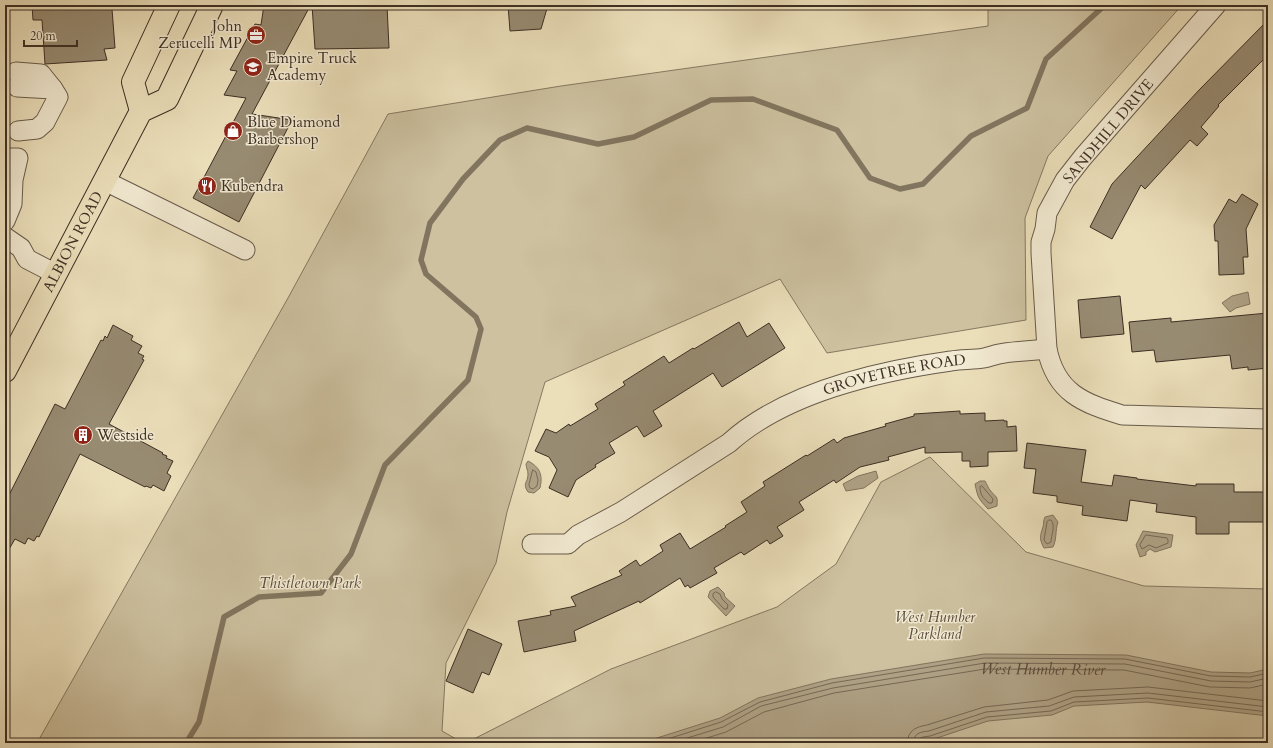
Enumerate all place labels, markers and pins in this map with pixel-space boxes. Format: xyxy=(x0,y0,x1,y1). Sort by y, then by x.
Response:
place label: John Zerucelli MP xyxy=(158,16,242,53)
office icon: John Zerucelli MP xyxy=(245,24,267,46)
place label: Empire Truck Academy xyxy=(267,48,357,85)
school or university icon: Empire Truck Academy xyxy=(242,56,264,78)
place label: Blue Diamond Barbershop xyxy=(247,112,340,149)
shop icon: Blue Diamond Barbershop xyxy=(222,120,244,142)
restaurant icon: Kubendra xyxy=(196,175,218,197)
place label: Kubendra xyxy=(221,176,284,196)
building icon: Westside xyxy=(72,424,94,446)
place label: Westside xyxy=(96,425,154,445)

